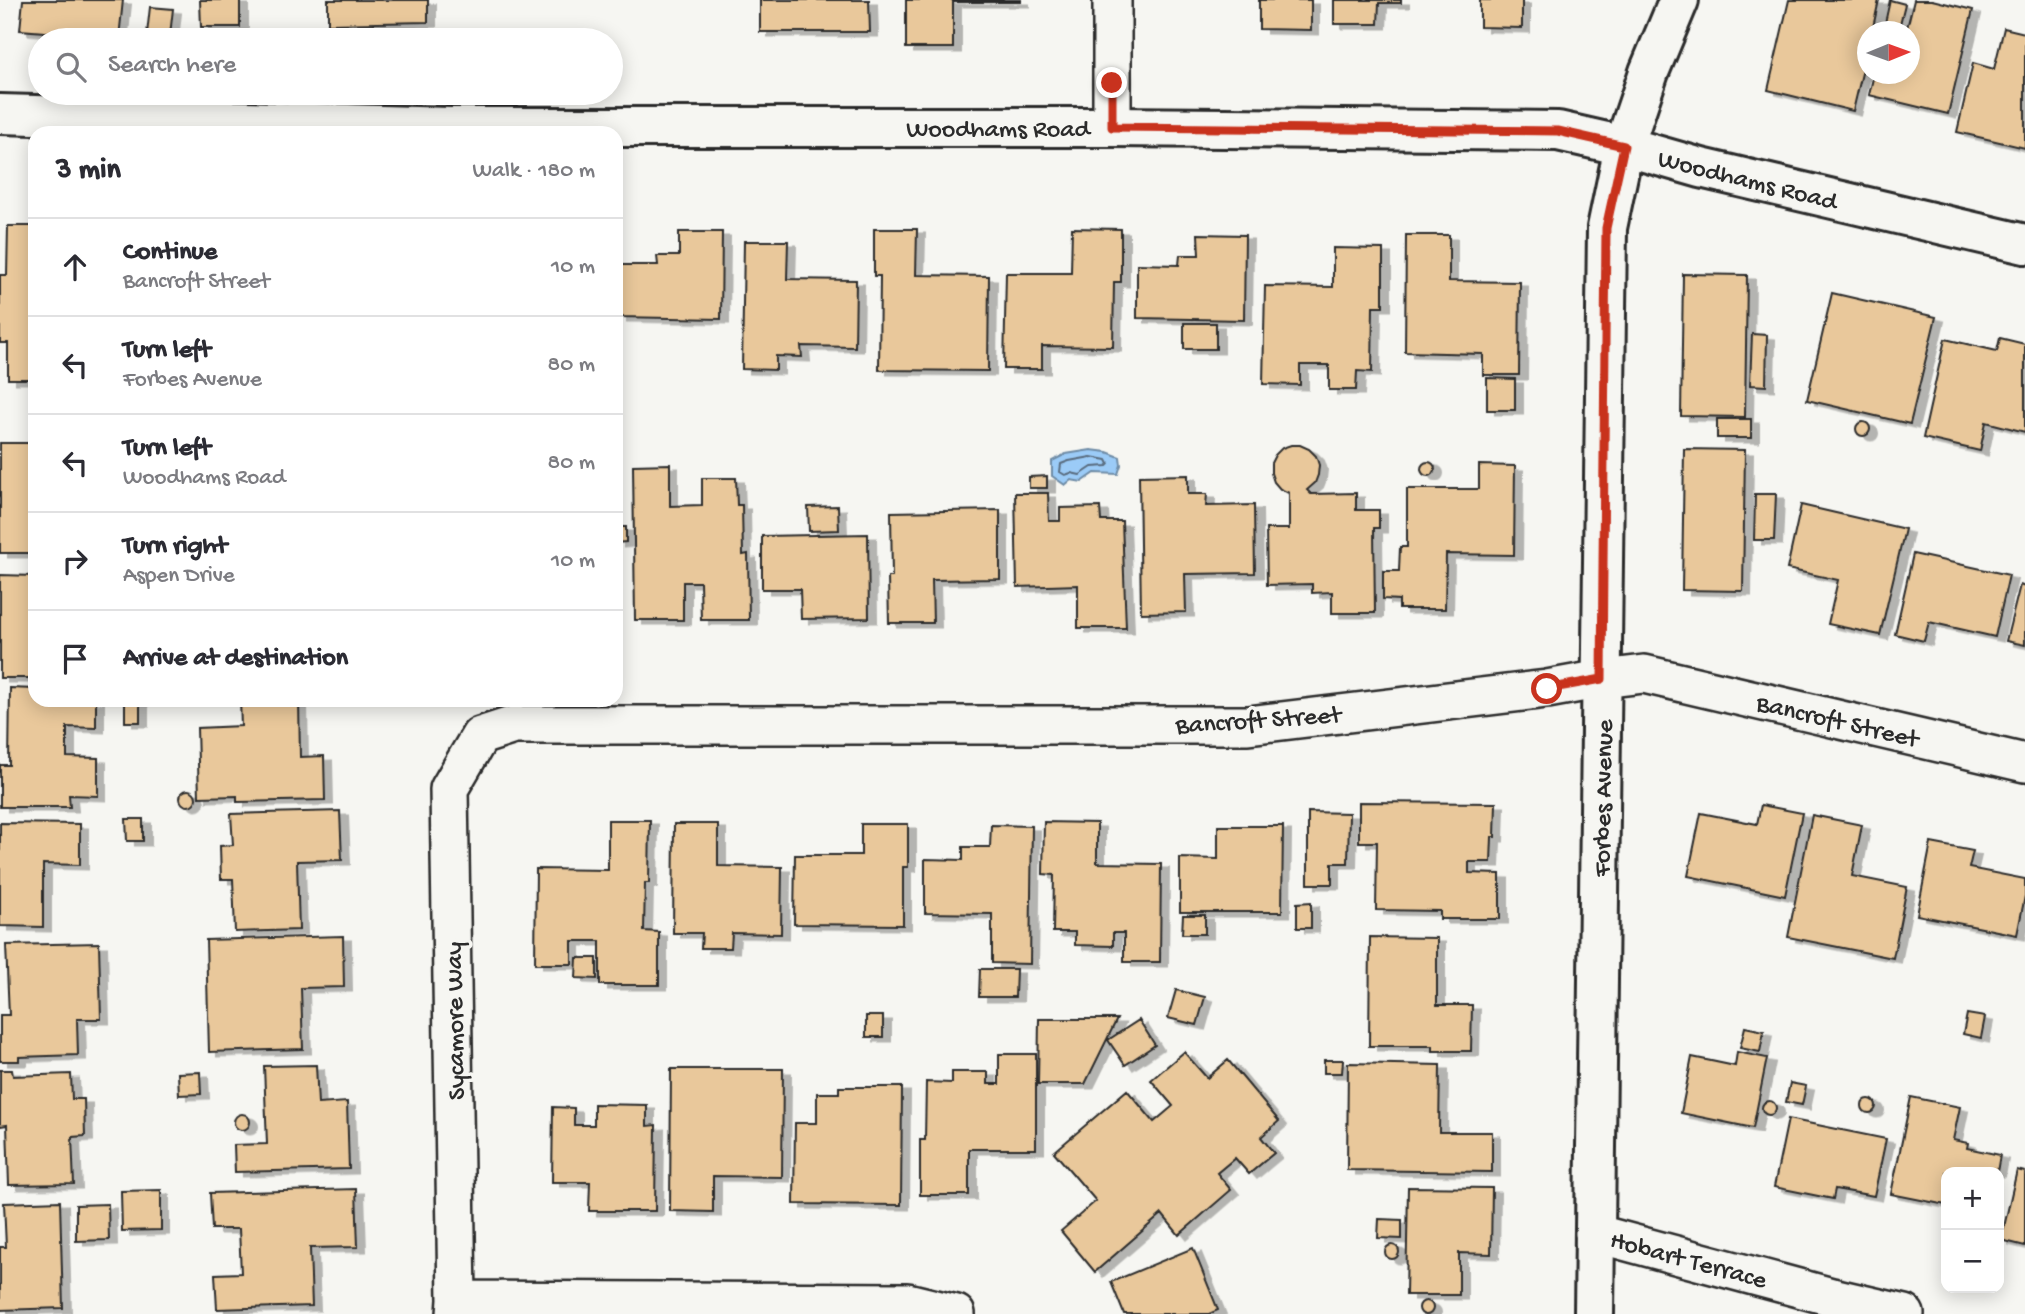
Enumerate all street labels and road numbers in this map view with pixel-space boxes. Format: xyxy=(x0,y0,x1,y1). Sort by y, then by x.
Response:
street label: Woodhams Road xyxy=(906,116,1092,147)
street label: Woodhams Road xyxy=(1654,145,1841,220)
street label: Bancroft Street xyxy=(1752,689,1924,758)
street label: Bancroft Street xyxy=(1174,701,1344,744)
street label: Forbes Avenue xyxy=(1589,719,1622,878)
street label: Sycamore Way xyxy=(441,941,474,1100)
street label: Hobart Terrace xyxy=(1606,1227,1770,1298)

